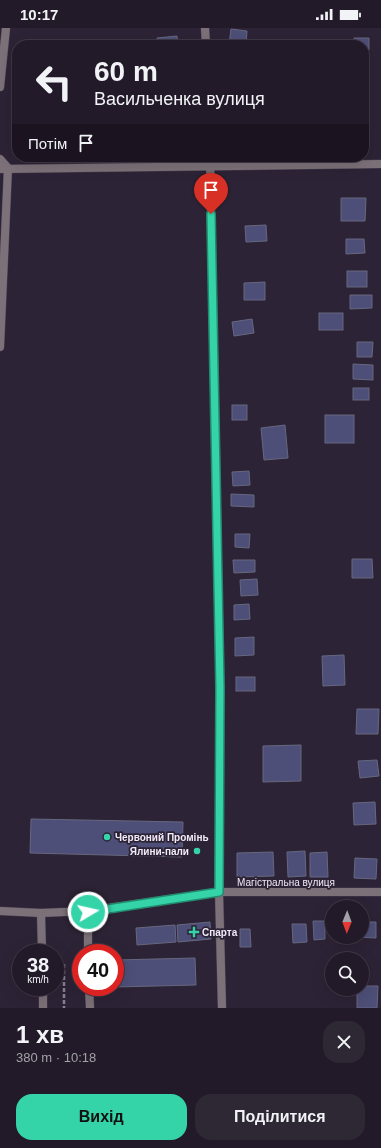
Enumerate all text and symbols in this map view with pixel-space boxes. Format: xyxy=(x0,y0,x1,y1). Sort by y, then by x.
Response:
text: 10:17 xyxy=(20,6,58,23)
icon: left xyxy=(28,56,80,108)
text: 60 m xyxy=(94,56,158,87)
text: Васильченка вулиця xyxy=(94,89,265,109)
icon: arrive xyxy=(75,132,97,154)
text: Потім xyxy=(28,135,67,152)
pin xyxy=(194,173,228,214)
icon: arrive xyxy=(200,179,222,201)
marker: Червоний Промінь xyxy=(102,832,112,842)
place label: Червоний Промінь xyxy=(115,832,209,843)
place label: Ялини-пали xyxy=(130,846,189,857)
marker: Ялини-пали xyxy=(192,846,202,856)
street label: Магістральна вулиця xyxy=(237,877,335,888)
position arrow xyxy=(67,891,109,933)
north arrow xyxy=(325,900,369,944)
map controls xyxy=(325,900,369,996)
marker: Спарта xyxy=(189,927,199,937)
place label: Спарта xyxy=(202,927,238,938)
speed limit sign: 40 xyxy=(72,944,124,996)
button: search xyxy=(325,952,369,996)
text: 38 xyxy=(27,954,49,976)
text: km/h xyxy=(27,974,49,985)
text: 1 хв xyxy=(16,1021,64,1048)
button: close xyxy=(323,1021,365,1063)
text: 380 m · 10:18 xyxy=(16,1050,96,1065)
button: Вихід xyxy=(16,1094,187,1140)
button: Поділитися xyxy=(195,1094,365,1140)

